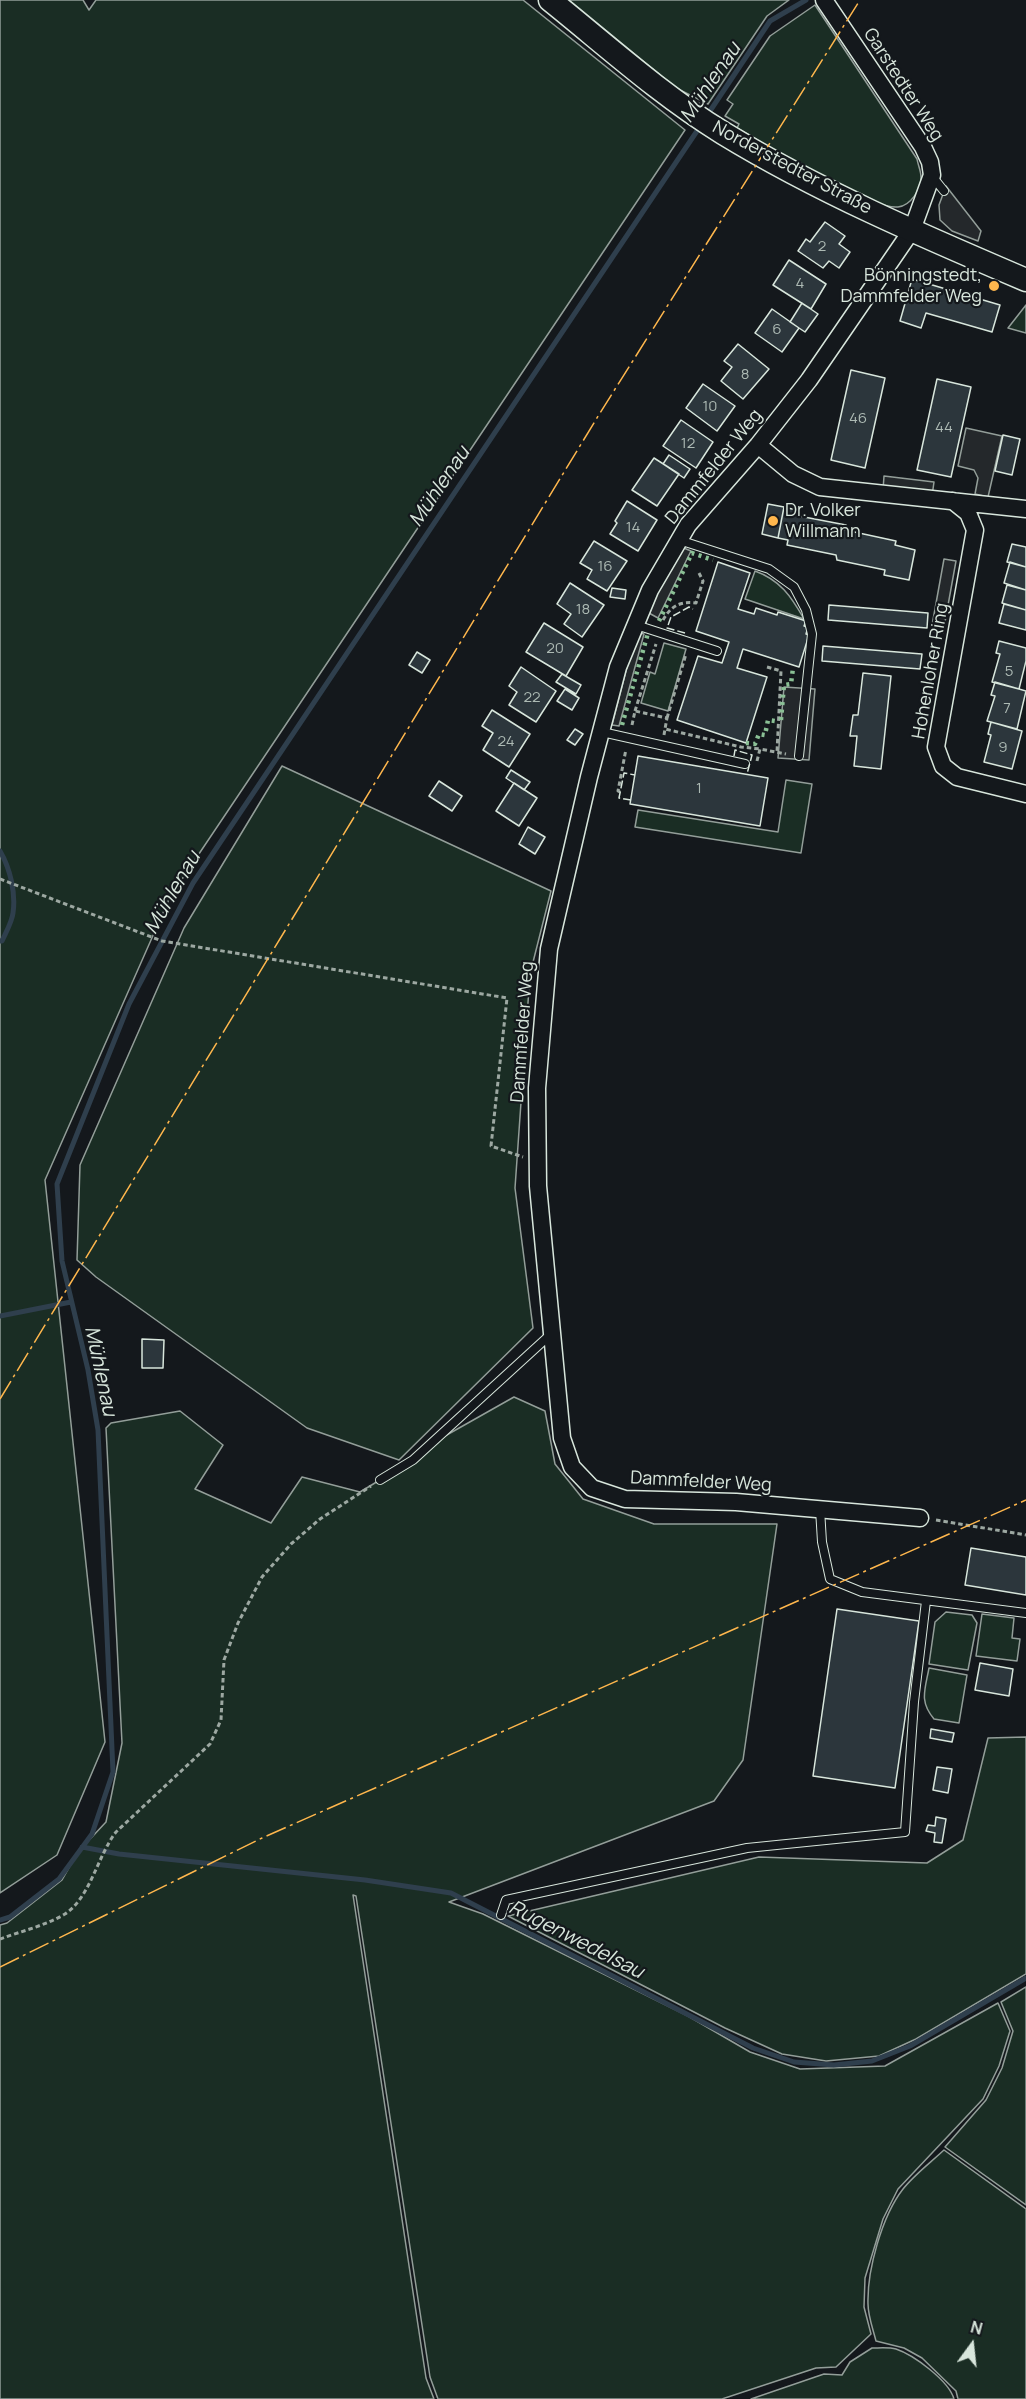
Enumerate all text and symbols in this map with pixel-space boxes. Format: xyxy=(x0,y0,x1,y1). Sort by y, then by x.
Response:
street label: Garstedter Weg xyxy=(858,24,948,146)
water label: Mühlenau xyxy=(675,38,747,128)
street label: Norderstedter Straße xyxy=(709,117,875,219)
house number: 2 xyxy=(818,238,826,256)
place label: Bönningstedt, Dammfelder Weg xyxy=(840,265,982,308)
house number: 4 xyxy=(796,275,804,293)
marker: Bönningstedt, Dammfelder Weg xyxy=(987,279,1001,293)
house number: 6 xyxy=(772,321,782,339)
house number: 8 xyxy=(741,366,749,384)
house number: 10 xyxy=(703,398,717,416)
street label: Dammfelder Weg xyxy=(661,405,767,529)
house number: 46 xyxy=(849,410,867,428)
house number: 44 xyxy=(935,419,953,437)
house number: 12 xyxy=(681,435,695,453)
water label: Mühlenau xyxy=(404,442,476,532)
place label: Dr. Volker Willmann xyxy=(785,500,861,542)
marker: Dr. Volker Willmann xyxy=(766,514,780,528)
house number: 14 xyxy=(626,519,640,537)
house number: 16 xyxy=(597,558,613,576)
house number: 18 xyxy=(576,601,590,619)
street label: Hohenloher Ring xyxy=(908,601,954,741)
house number: 20 xyxy=(546,640,564,658)
house number: 5 xyxy=(1005,663,1013,681)
house number: 22 xyxy=(523,689,541,707)
house number: 7 xyxy=(1003,700,1011,718)
house number: 24 xyxy=(497,733,515,751)
house number: 9 xyxy=(998,739,1008,757)
house number: 1 xyxy=(696,780,702,798)
water label: Mühlenau xyxy=(140,847,206,939)
street label: Dammfelder Weg xyxy=(507,961,539,1103)
water label: Mühlenau xyxy=(79,1324,121,1418)
street label: Dammfelder Weg xyxy=(630,1468,772,1496)
water label: Rugenwedelsau xyxy=(505,1896,647,1984)
north arrow xyxy=(942,2315,1002,2375)
text: N xyxy=(968,2316,985,2340)

